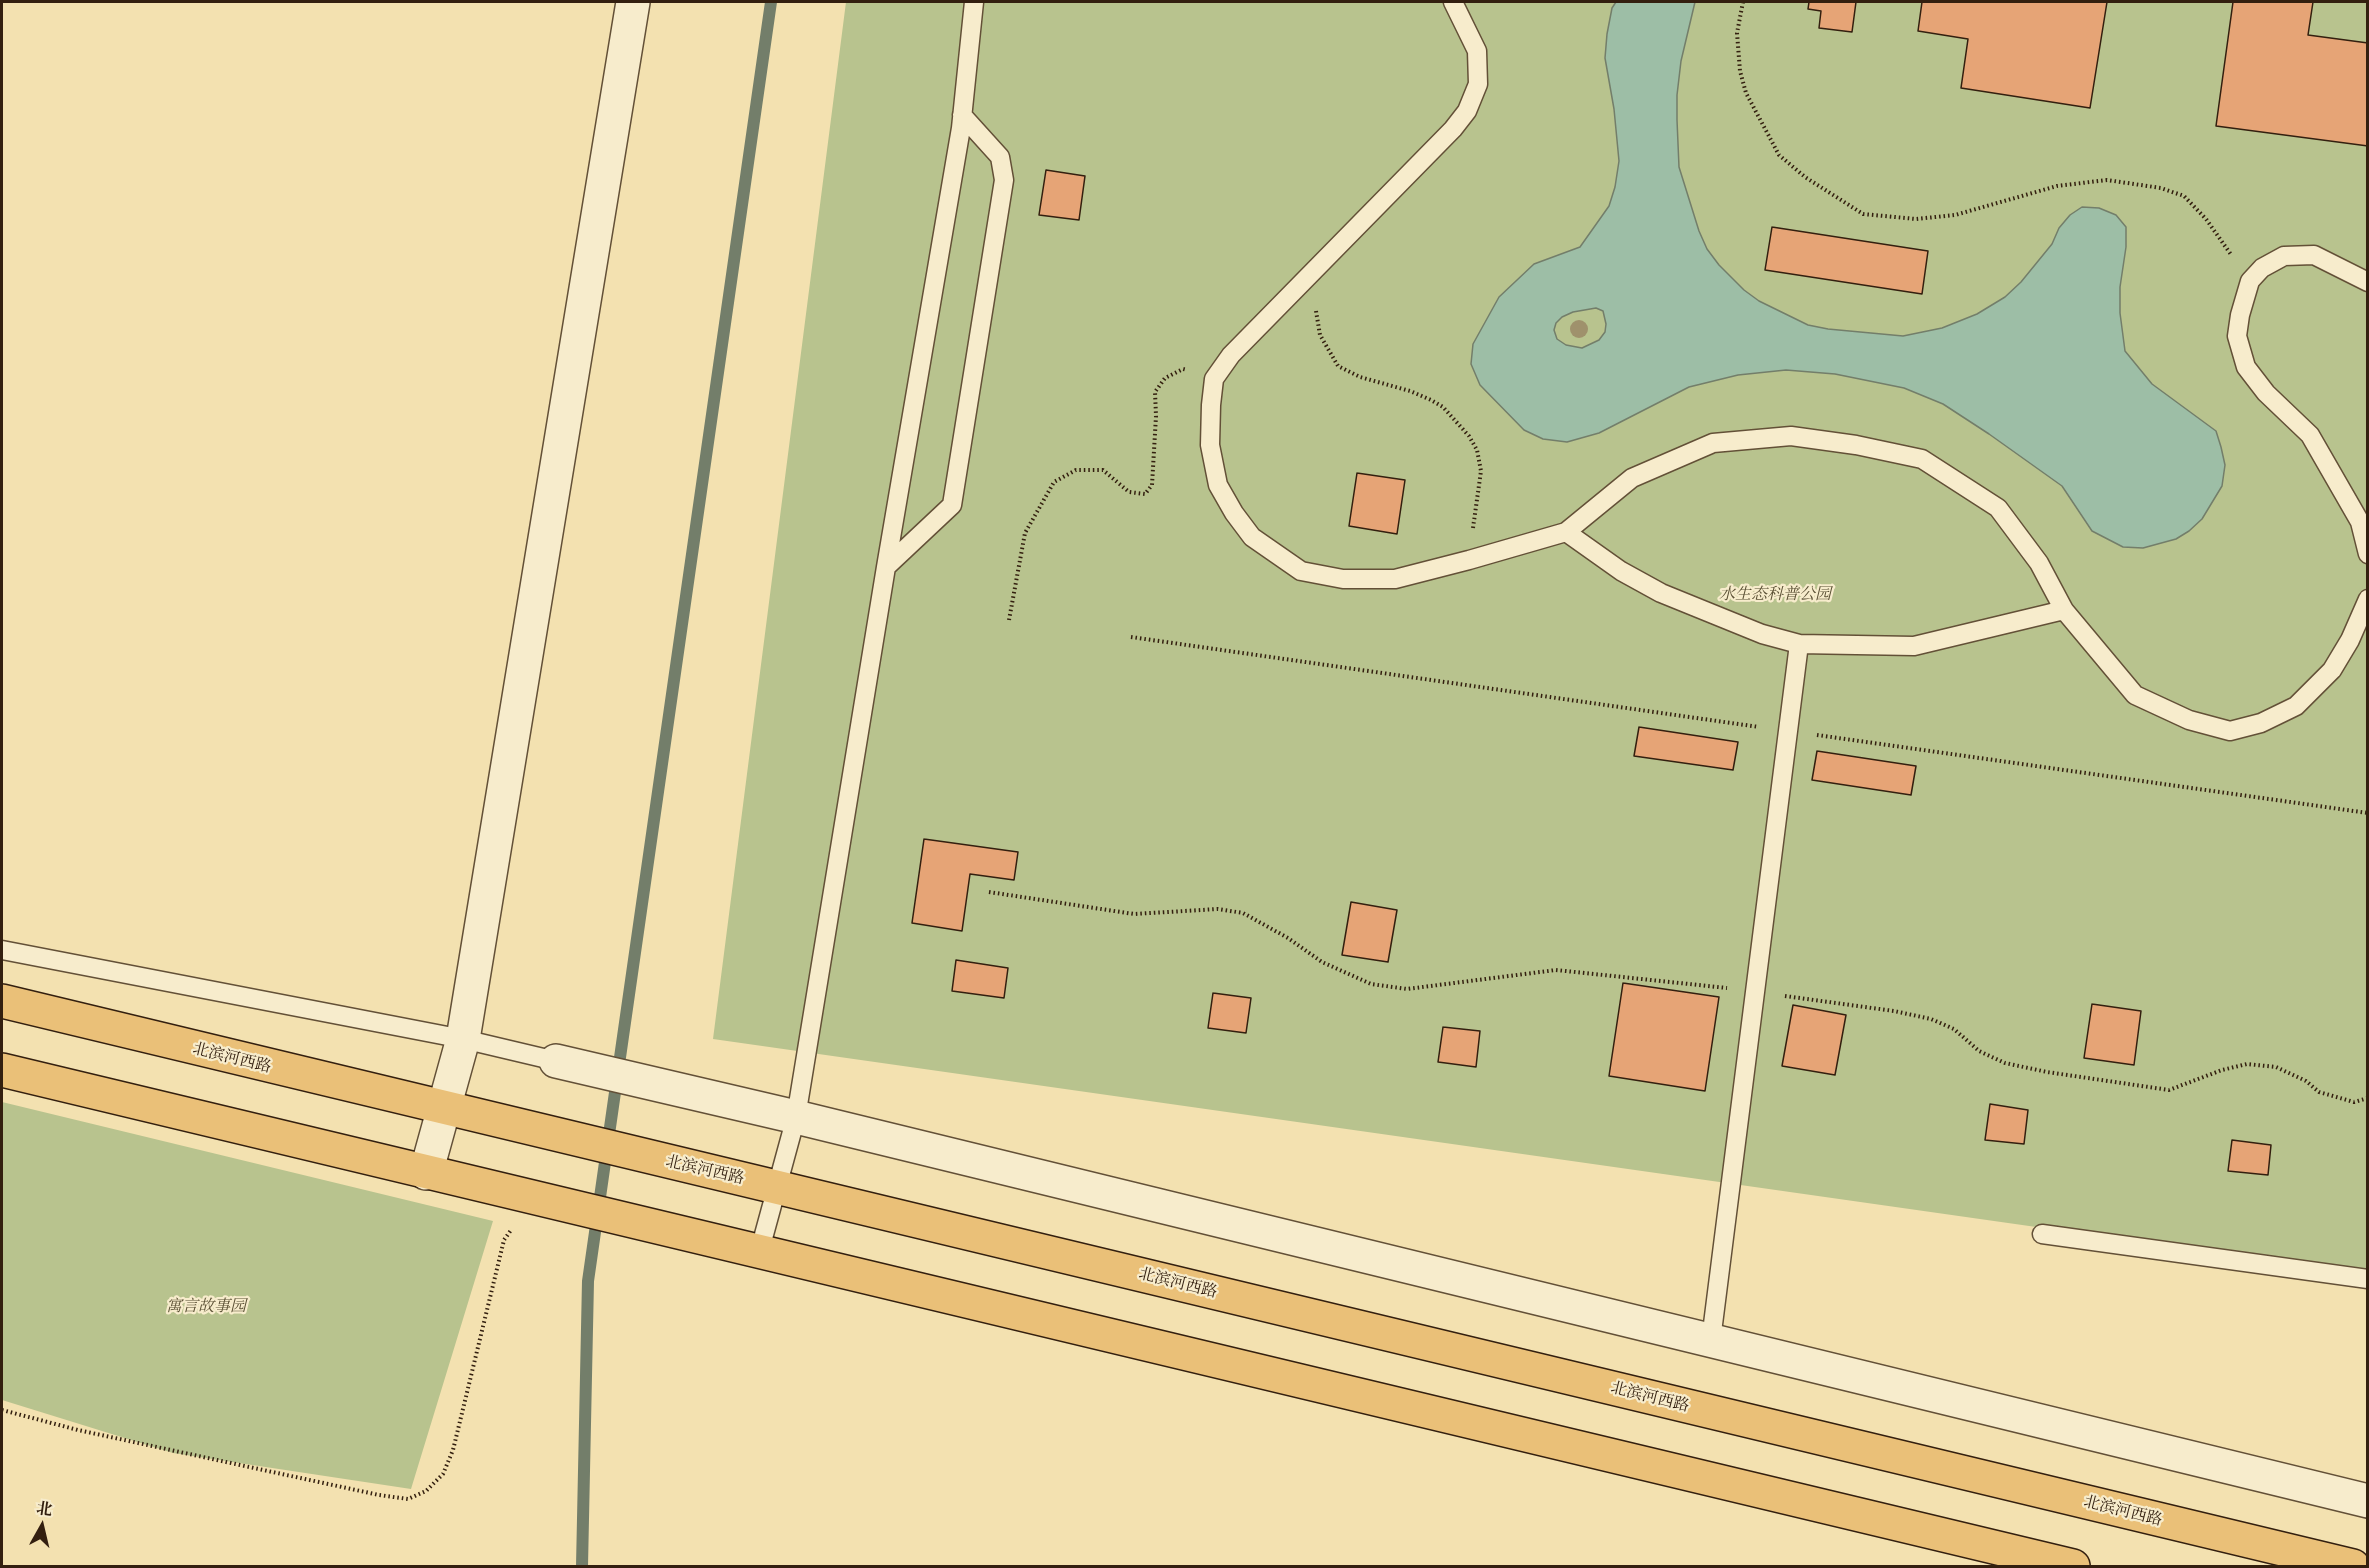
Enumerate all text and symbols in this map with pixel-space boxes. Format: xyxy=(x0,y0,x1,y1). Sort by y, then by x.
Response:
park label: 水生态科普公园 xyxy=(1719,584,1831,604)
street label: 北滨河西路 xyxy=(191,1039,273,1077)
street label: 北滨河西路 xyxy=(664,1152,746,1188)
street label: 北滨河西路 xyxy=(1137,1264,1219,1302)
park label: 寓言故事园 xyxy=(166,1296,246,1316)
street label: 北滨河西路 xyxy=(1609,1378,1691,1416)
street label: 北滨河西路 xyxy=(2082,1492,2164,1530)
north arrow xyxy=(12,1496,72,1556)
text: 北 xyxy=(35,1497,54,1519)

